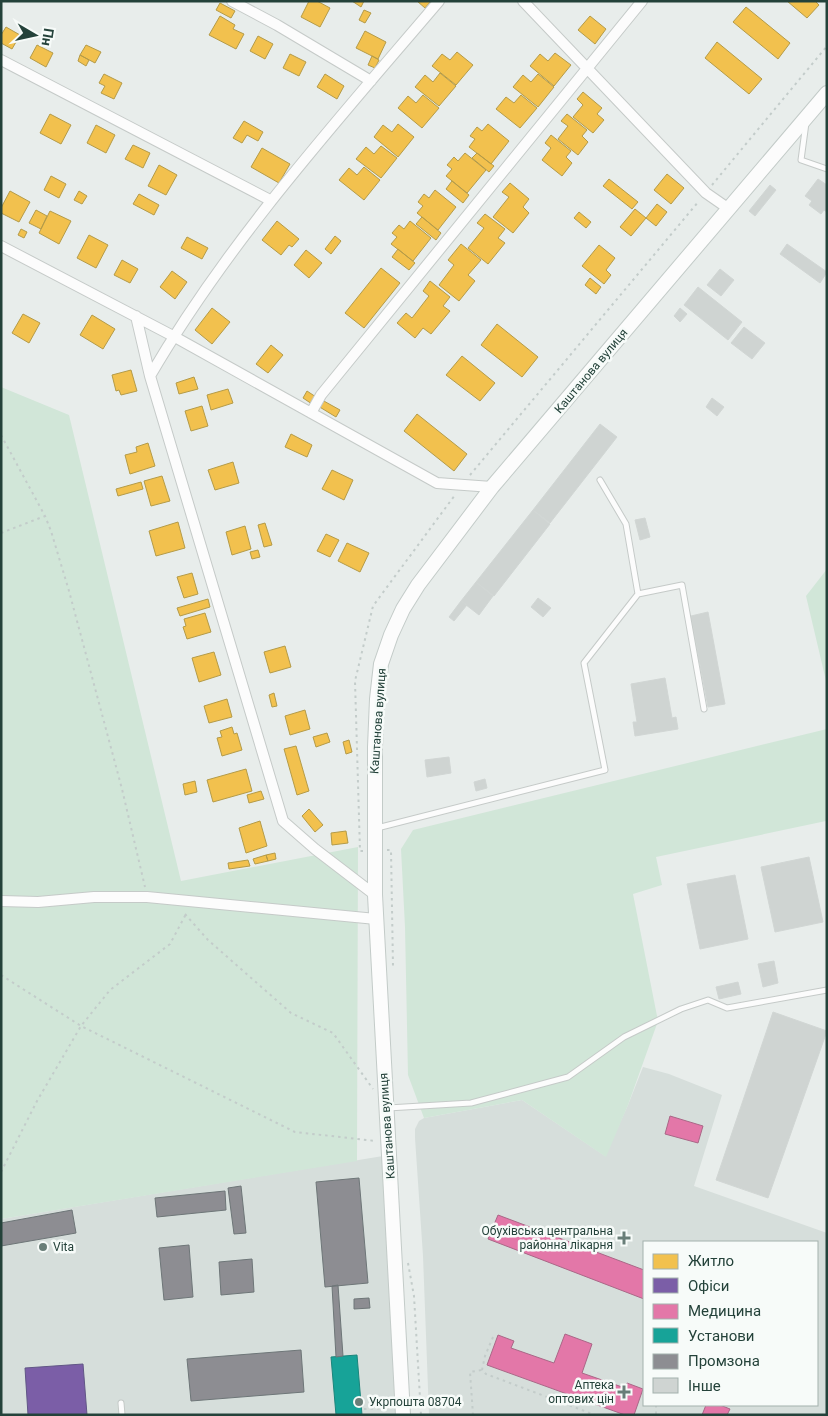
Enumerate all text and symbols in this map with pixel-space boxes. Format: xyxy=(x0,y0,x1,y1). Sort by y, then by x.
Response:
north arrow xyxy=(10,10,60,60)
text: Пн xyxy=(39,27,57,47)
street label: Каштанова вулиця xyxy=(552,326,630,416)
street label: Каштанова вулиця xyxy=(367,668,389,774)
street label: Каштанова вулиця xyxy=(376,1073,398,1179)
place label: Обухівська центральна районна лікарня xyxy=(482,1224,613,1252)
marker: Обухівська центральна районна лікарня xyxy=(617,1231,631,1245)
place label: Vita xyxy=(53,1240,74,1254)
marker: Vita xyxy=(37,1241,49,1253)
legend xyxy=(643,1241,818,1406)
text: Житло xyxy=(688,1252,734,1270)
text: Офіси xyxy=(688,1277,729,1295)
text: Медицина xyxy=(688,1302,761,1320)
text: Установи xyxy=(688,1327,755,1345)
text: Промзона xyxy=(688,1352,760,1370)
text: Інше xyxy=(688,1377,721,1395)
place label: Аптека оптових цін xyxy=(548,1378,614,1406)
marker: Аптека оптових цін xyxy=(618,1386,630,1398)
place label: Укрпошта 08704 xyxy=(369,1395,462,1409)
marker: Укрпошта 08704 xyxy=(353,1396,365,1408)

